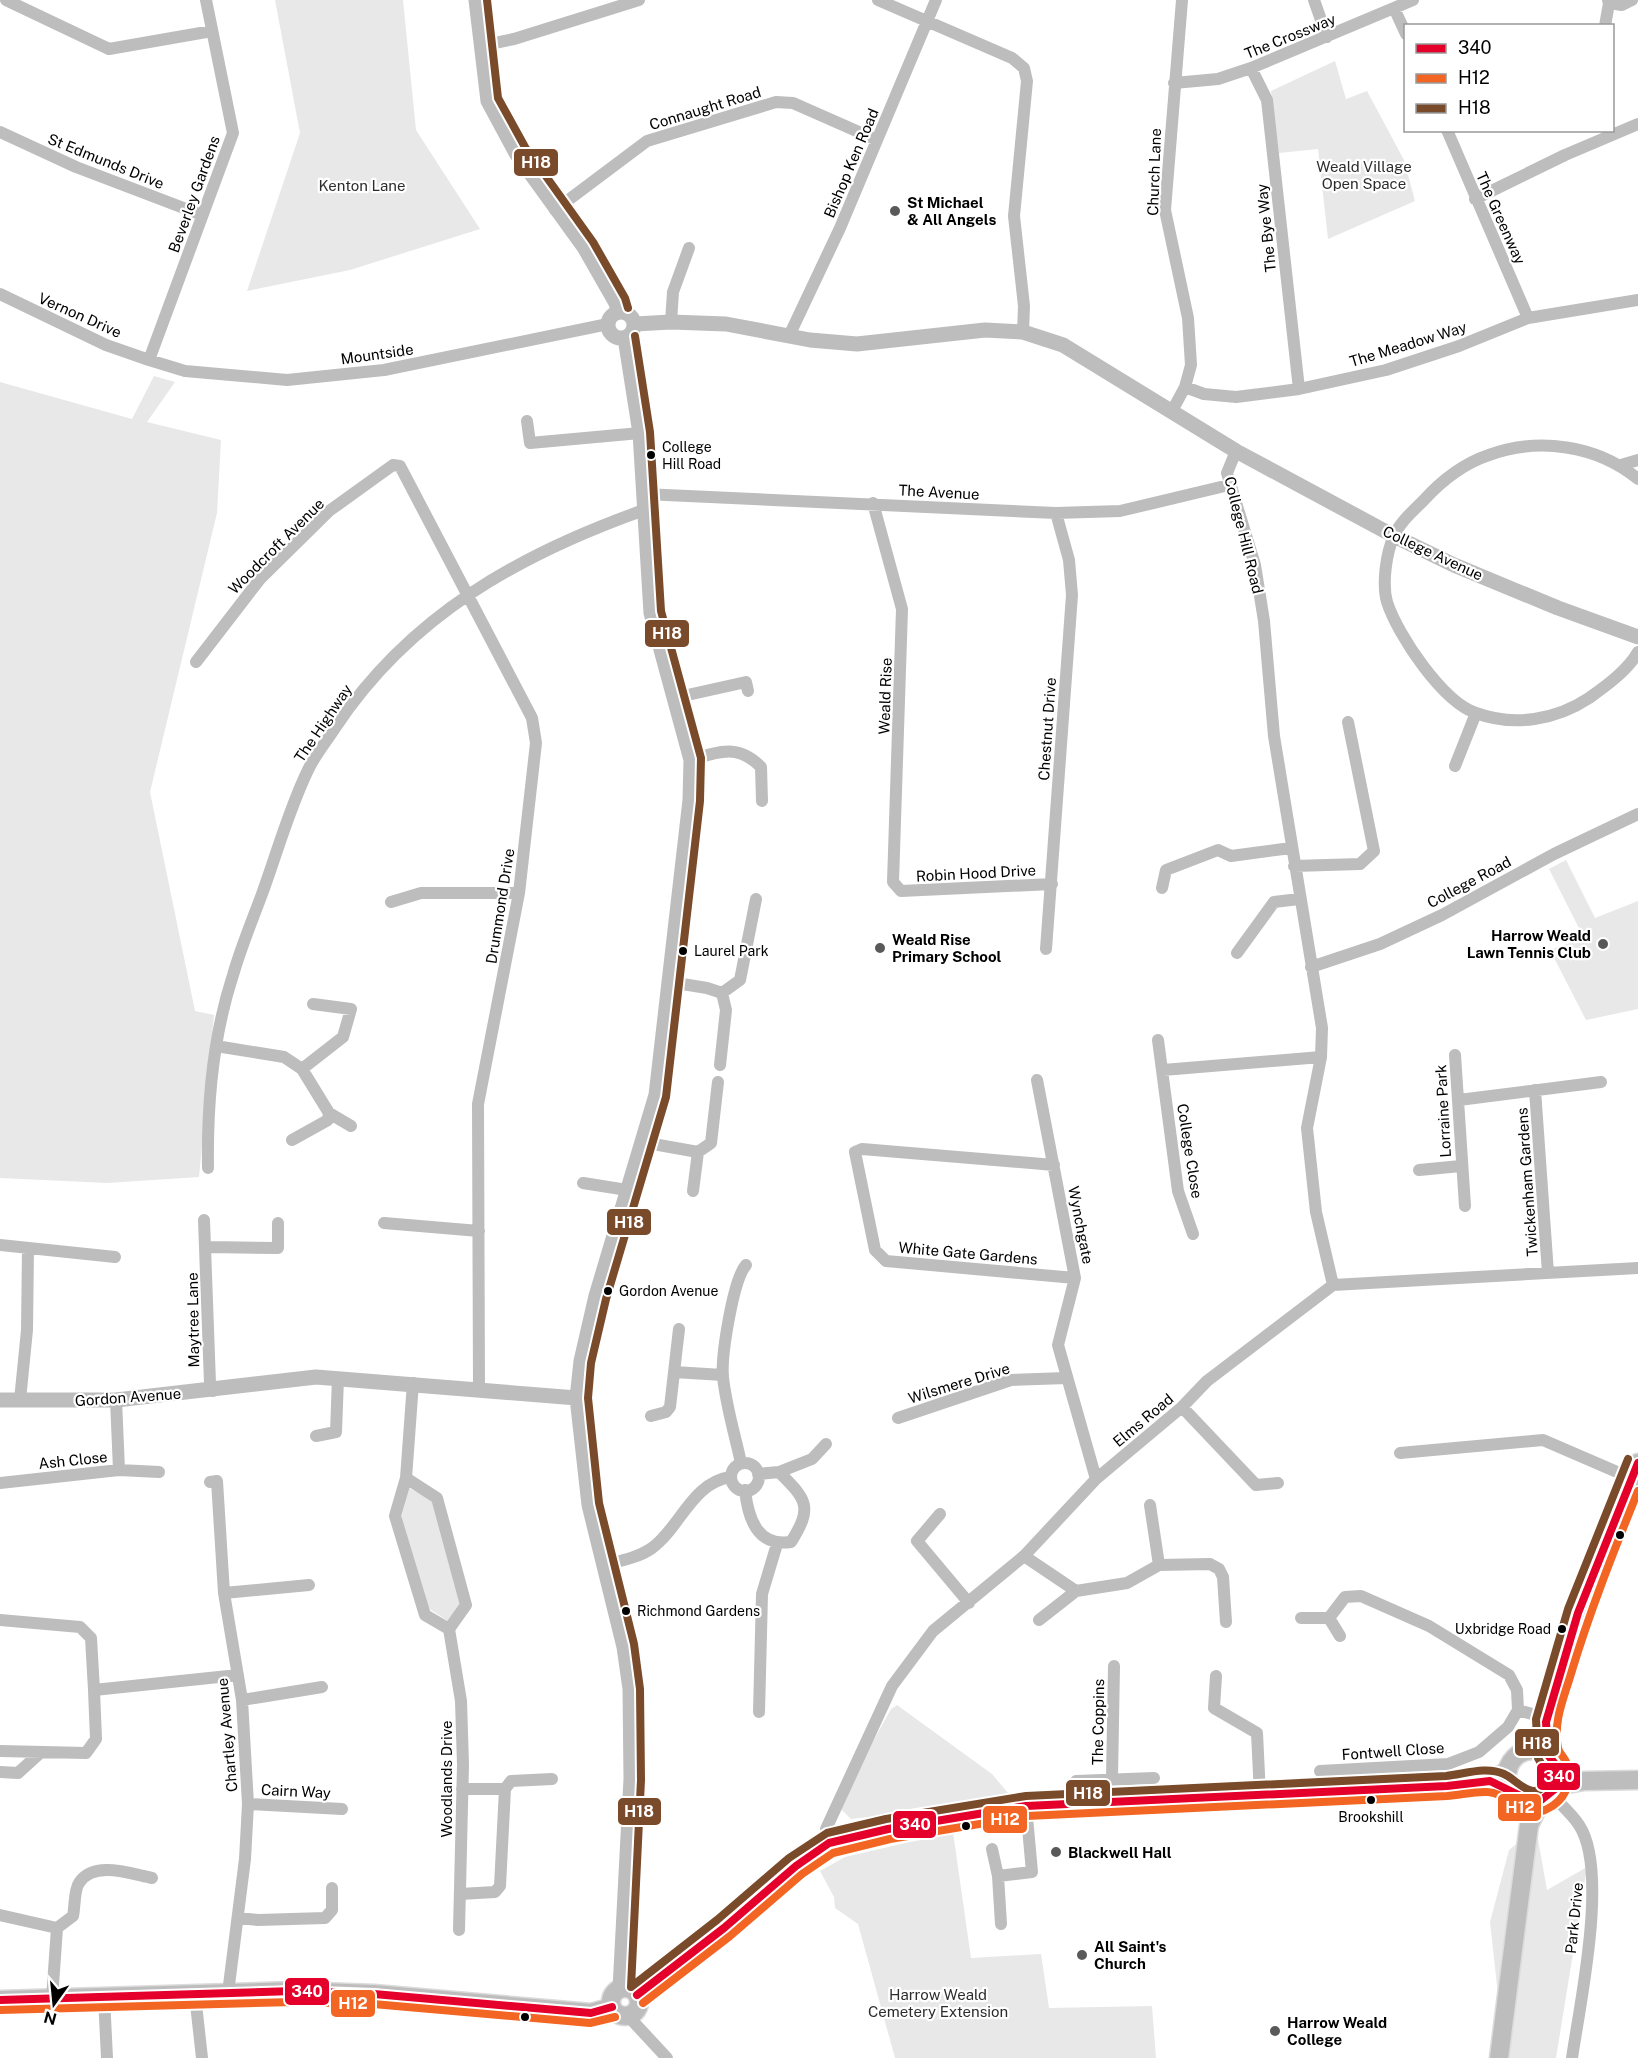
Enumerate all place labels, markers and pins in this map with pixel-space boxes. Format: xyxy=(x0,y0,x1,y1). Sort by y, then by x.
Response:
place label: St Michael & All Angels xyxy=(907,194,997,228)
marker: St Michael & All Angels xyxy=(888,204,902,218)
place label: College Hill Road xyxy=(662,439,721,472)
marker: College Hill Road xyxy=(645,449,657,461)
place label: Harrow Weald Lawn Tennis Club xyxy=(1467,927,1591,961)
place label: Weald Rise Primary School xyxy=(892,931,1002,965)
marker: Harrow Weald Lawn Tennis Club xyxy=(1596,937,1610,951)
marker: Weald Rise Primary School xyxy=(873,941,887,955)
place label: Laurel Park xyxy=(694,943,769,959)
marker: Laurel Park xyxy=(677,945,689,957)
place label: Gordon Avenue xyxy=(619,1283,718,1299)
marker: Gordon Avenue xyxy=(602,1285,614,1297)
unlabelled marker xyxy=(1614,1529,1626,1541)
place label: Richmond Gardens xyxy=(637,1603,760,1619)
marker: Richmond Gardens xyxy=(620,1605,632,1617)
place label: Uxbridge Road xyxy=(1455,1621,1551,1637)
marker: Uxbridge Road xyxy=(1556,1623,1568,1635)
marker: Brookshill xyxy=(1365,1794,1377,1806)
place label: Brookshill xyxy=(1338,1809,1404,1825)
unlabelled marker xyxy=(960,1820,972,1832)
place label: Blackwell Hall xyxy=(1068,1844,1172,1861)
marker: Blackwell Hall xyxy=(1049,1845,1063,1859)
place label: All Saint's Church xyxy=(1094,1938,1166,1972)
marker: All Saint's Church xyxy=(1075,1948,1089,1962)
unlabelled marker xyxy=(519,2011,531,2023)
place label: Harrow Weald College xyxy=(1287,2014,1387,2048)
marker: Harrow Weald College xyxy=(1268,2024,1282,2038)

